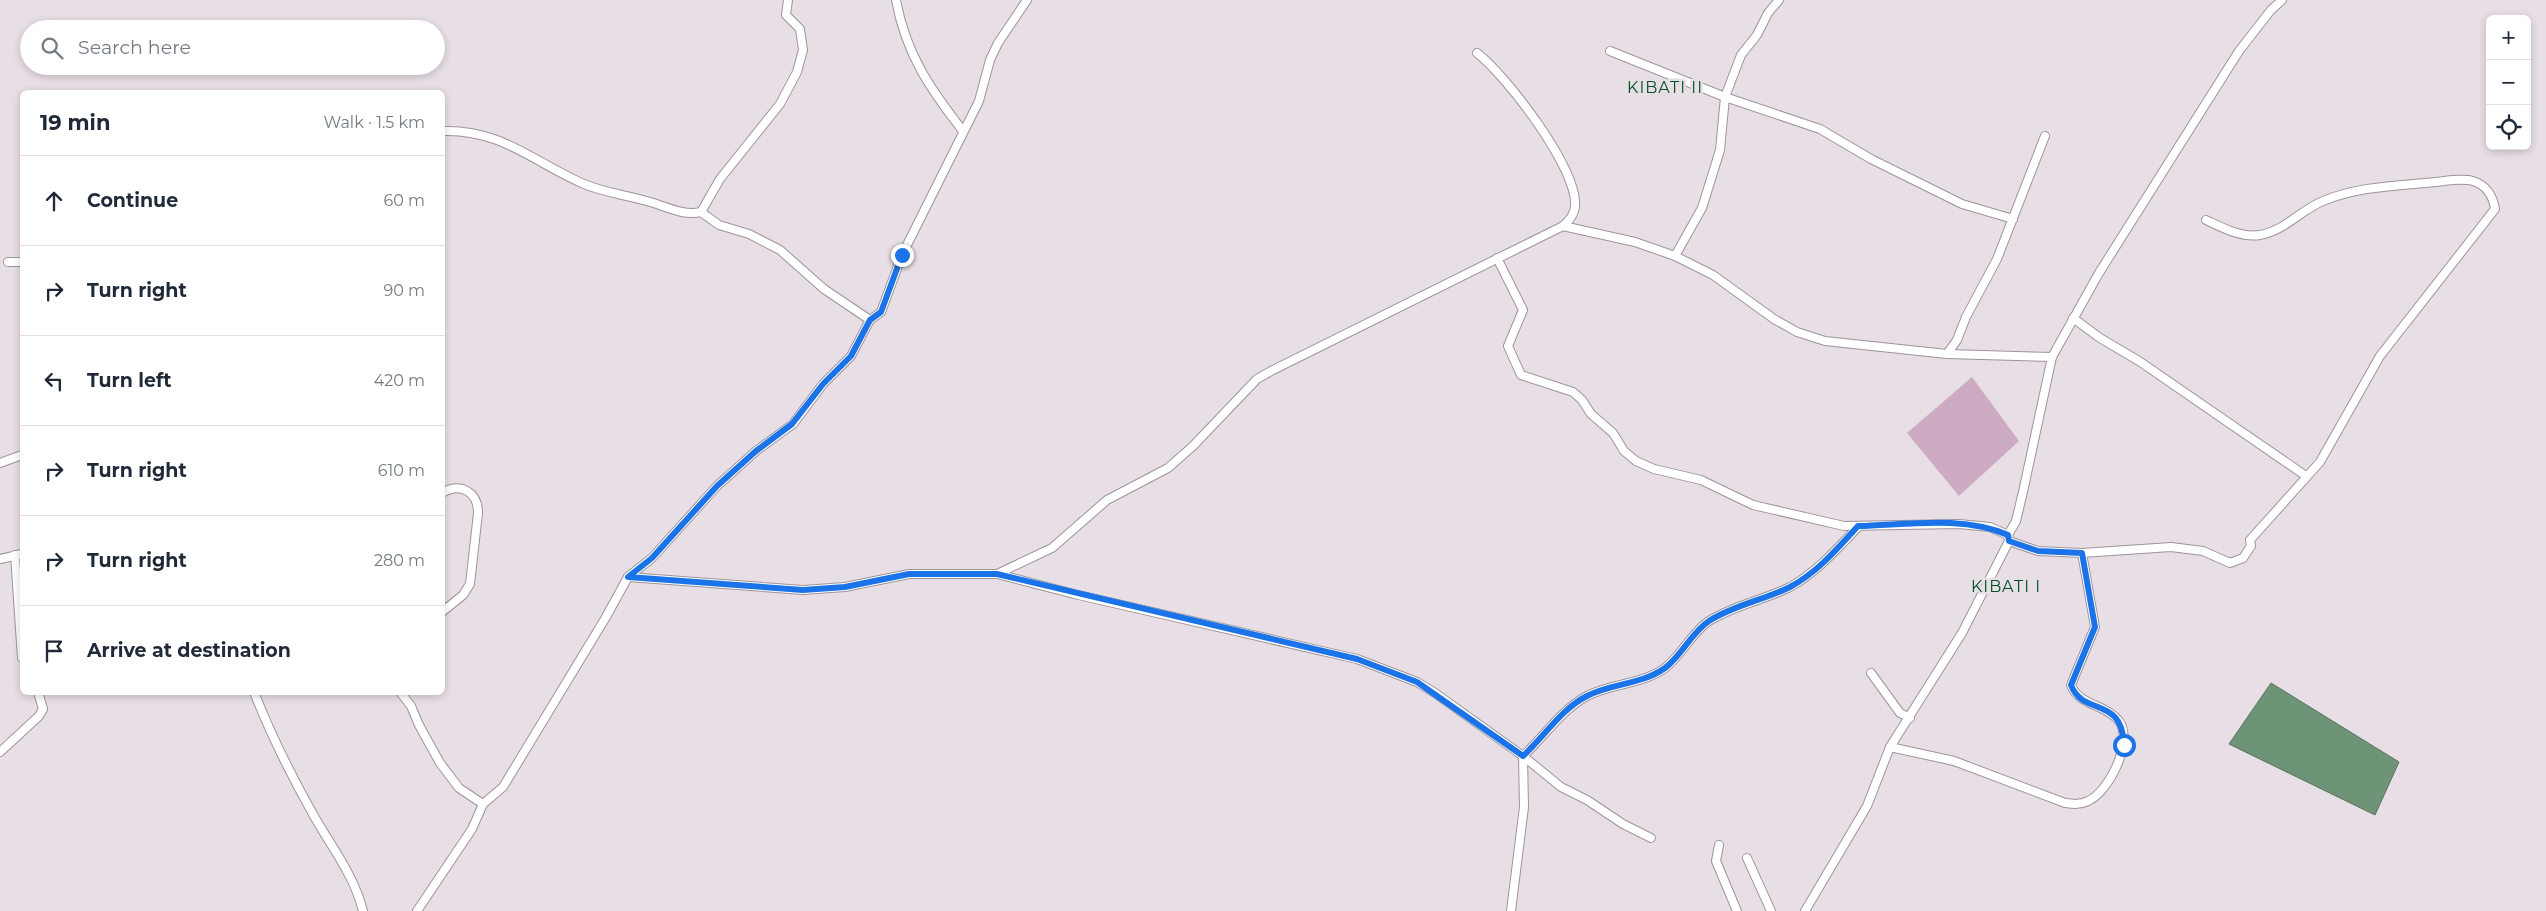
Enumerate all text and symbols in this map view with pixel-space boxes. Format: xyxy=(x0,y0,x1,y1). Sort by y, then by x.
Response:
map controls xyxy=(2486,15,2531,150)
button: + xyxy=(2486,15,2531,60)
search box xyxy=(20,20,445,75)
icon: search xyxy=(38,34,66,62)
text: Search here xyxy=(78,36,191,59)
button: − xyxy=(2486,60,2531,105)
district label: KIBATI II xyxy=(1627,78,1703,97)
button: locate xyxy=(2486,105,2531,150)
text: 19 min xyxy=(40,110,110,135)
text: Walk · 1.5 km xyxy=(324,113,425,132)
icon: ahead xyxy=(40,187,68,215)
text: Continue xyxy=(87,189,178,212)
text: 60 m xyxy=(383,191,425,210)
route end xyxy=(891,244,914,267)
icon: right xyxy=(40,277,68,305)
text: Turn right xyxy=(87,279,187,302)
text: 90 m xyxy=(383,281,425,300)
icon: left xyxy=(40,367,68,395)
text: Turn left xyxy=(87,369,172,392)
text: 420 m xyxy=(374,371,425,390)
icon: right xyxy=(40,457,68,485)
text: Turn right xyxy=(87,459,187,482)
text: 610 m xyxy=(378,461,425,480)
icon: right xyxy=(40,547,68,575)
text: Turn right xyxy=(87,549,187,572)
text: 280 m xyxy=(374,551,425,570)
district label: KIBATI I xyxy=(1971,577,2041,596)
icon: arrive xyxy=(40,637,68,665)
text: Arrive at destination xyxy=(87,639,291,662)
route start xyxy=(2113,734,2136,757)

